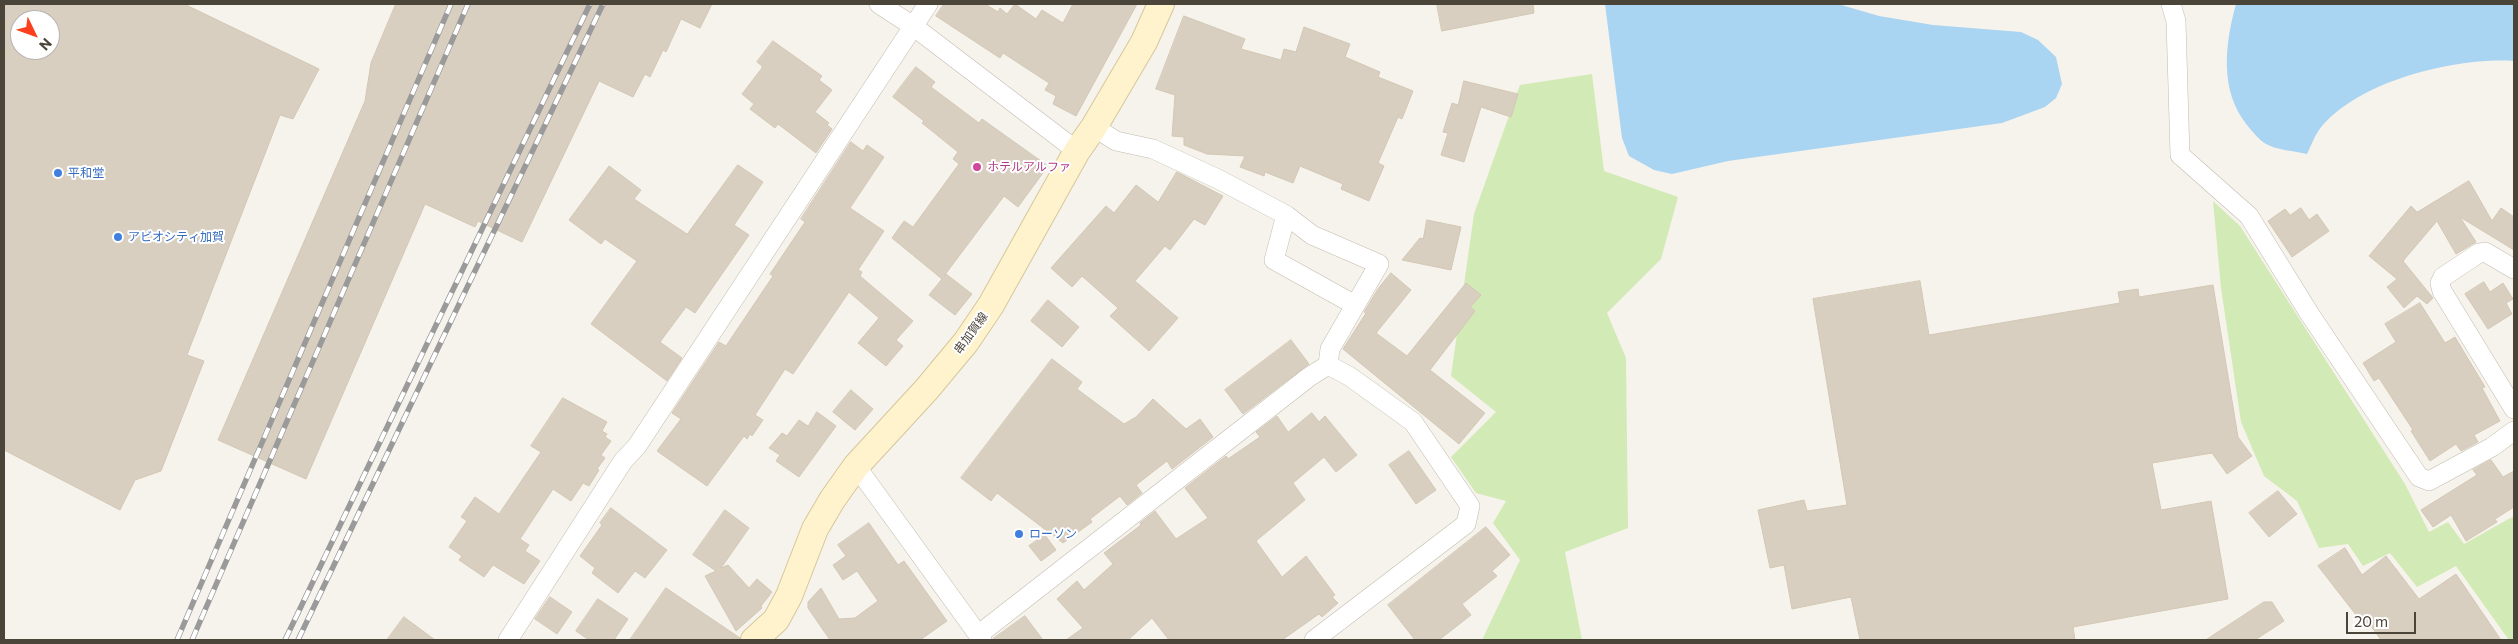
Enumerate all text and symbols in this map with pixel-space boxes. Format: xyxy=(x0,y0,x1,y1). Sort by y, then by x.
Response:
north arrow xyxy=(10,10,60,60)
text: N xyxy=(36,35,56,54)
place label: ホテルアルファ xyxy=(987,160,1071,174)
marker: ホテルアルファ xyxy=(971,161,983,173)
place label: 平和堂 xyxy=(68,166,104,180)
marker: 平和堂 xyxy=(52,167,64,179)
place label: アビオシティ加賀 xyxy=(128,230,224,244)
marker: アビオシティ加賀 xyxy=(112,231,124,243)
street label: 串加賀線 xyxy=(951,309,991,357)
place label: ローソン xyxy=(1029,527,1077,541)
marker: ローソン xyxy=(1013,528,1025,540)
scale bar xyxy=(2348,602,2418,634)
text: 20 m xyxy=(2354,612,2388,630)

